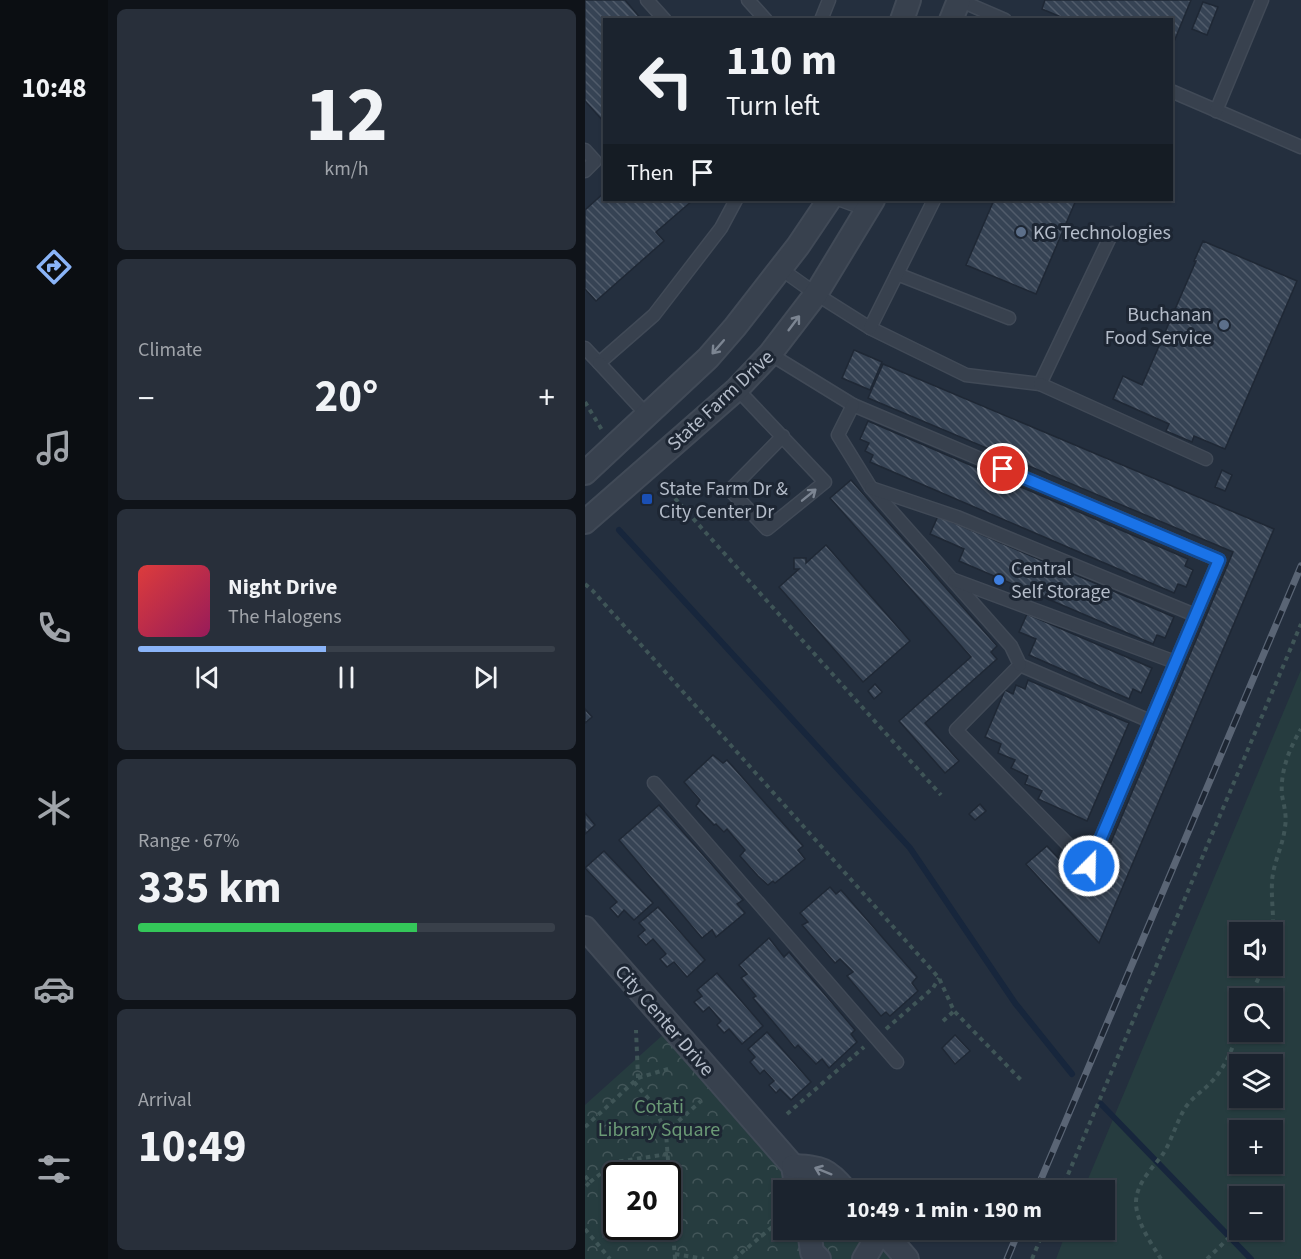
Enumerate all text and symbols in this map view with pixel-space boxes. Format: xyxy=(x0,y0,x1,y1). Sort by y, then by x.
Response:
text: 110 m xyxy=(726,31,837,91)
icon: left xyxy=(627,42,705,120)
text: 12 xyxy=(305,60,388,171)
text: 10:48 xyxy=(21,69,87,108)
text: Turn left xyxy=(726,87,820,126)
text: km/h xyxy=(324,155,369,183)
icon: arrive xyxy=(686,156,719,189)
text: Then xyxy=(627,157,674,189)
place label: KG Technologies xyxy=(1033,219,1171,247)
marker: KG Technologies xyxy=(1014,225,1028,239)
icon: directions xyxy=(33,246,75,288)
place label: Buchanan Food Service xyxy=(1105,301,1212,352)
one-way arrow xyxy=(788,315,801,331)
marker: Buchanan Food Service xyxy=(1217,318,1231,332)
text: Climate xyxy=(138,336,202,364)
one-way arrow xyxy=(711,339,725,354)
street label: State Farm Drive xyxy=(661,344,780,458)
text: 20° xyxy=(315,365,378,429)
text: − xyxy=(138,375,154,422)
text: + xyxy=(539,375,555,422)
icon: music xyxy=(33,427,75,469)
pin xyxy=(977,443,1028,494)
icon: arrive xyxy=(986,452,1019,485)
place label: State Farm Dr & City Center Dr xyxy=(659,475,788,526)
one-way arrow xyxy=(801,488,817,501)
marker: State Farm Dr & City Center Dr xyxy=(640,492,654,506)
place label: Central Self Storage xyxy=(1011,555,1110,606)
text: Night Drive xyxy=(228,571,337,603)
marker: Central Self Storage xyxy=(992,573,1006,587)
text: The Halogens xyxy=(228,603,342,631)
icon: phone xyxy=(33,607,75,649)
icon: previous xyxy=(191,661,224,694)
icon: pause xyxy=(330,661,363,694)
icon: next xyxy=(469,661,502,694)
icon: climate xyxy=(33,787,75,829)
text: Range · 67% xyxy=(138,827,239,855)
position arrow xyxy=(1057,834,1121,898)
text: 335 km xyxy=(138,856,282,920)
map controls xyxy=(1229,922,1283,1240)
button: sound xyxy=(1229,922,1283,976)
street label: City Center Drive xyxy=(608,959,721,1083)
icon: car xyxy=(33,968,75,1010)
button: search xyxy=(1229,988,1283,1042)
button: layers xyxy=(1229,1054,1283,1108)
text: Arrival xyxy=(138,1086,192,1114)
park label: Cotati Library Square xyxy=(598,1093,720,1144)
text: 10:49 xyxy=(138,1115,247,1179)
button: + xyxy=(1229,1120,1283,1174)
icon: filters xyxy=(33,1148,75,1190)
speed limit sign: 20 xyxy=(603,1162,681,1240)
one-way arrow xyxy=(815,1165,833,1176)
button: − xyxy=(1229,1186,1283,1240)
text: 10:49 · 1 min · 190 m xyxy=(846,1194,1042,1226)

